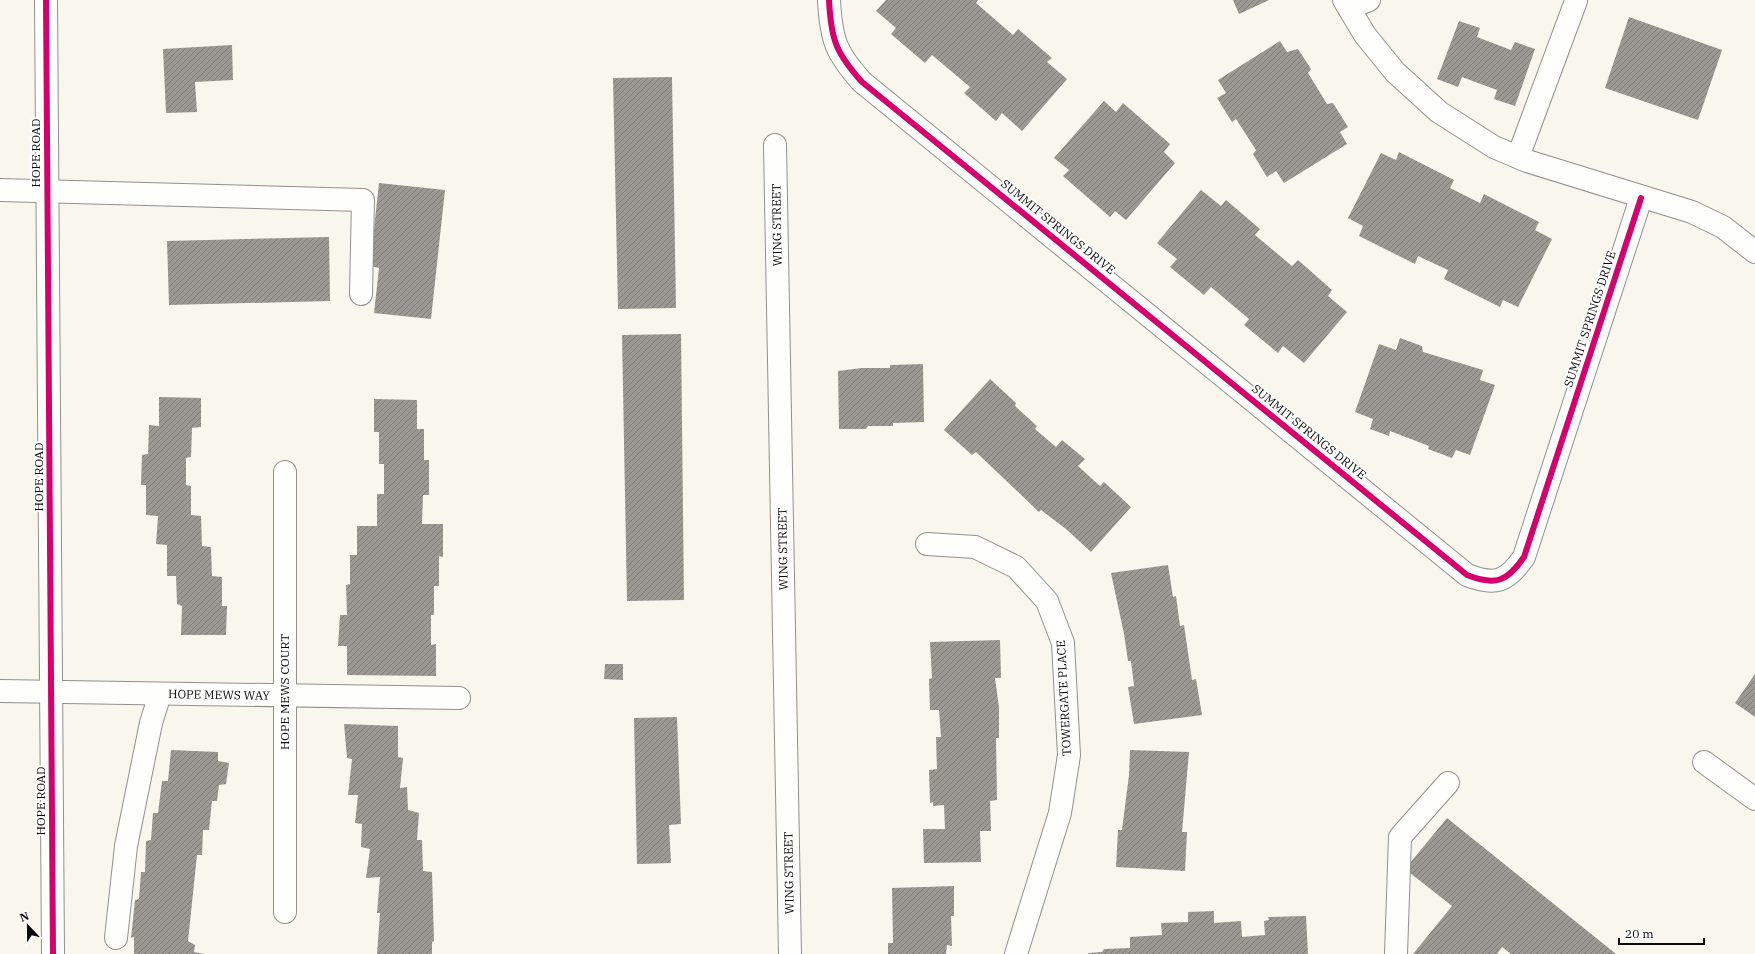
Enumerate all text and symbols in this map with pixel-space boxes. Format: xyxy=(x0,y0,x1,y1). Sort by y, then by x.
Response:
street label: HOPE ROAD xyxy=(28,119,43,187)
street label: SUMMIT SPRINGS DRIVE xyxy=(998,176,1118,277)
street label: WING STREET xyxy=(768,183,785,266)
street label: SUMMIT SPRINGS DRIVE xyxy=(1560,249,1619,389)
street label: SUMMIT SPRINGS DRIVE xyxy=(1249,381,1369,482)
street label: HOPE ROAD xyxy=(31,443,46,511)
street label: WING STREET xyxy=(774,507,791,590)
street label: HOPE MEWS COURT xyxy=(277,634,292,750)
street label: TOWERGATE PLACE xyxy=(1053,640,1074,756)
street label: HOPE MEWS WAY xyxy=(168,686,270,703)
street label: HOPE ROAD xyxy=(33,767,48,835)
street label: WING STREET xyxy=(780,831,797,914)
north arrow xyxy=(8,906,48,946)
text: N xyxy=(18,908,31,925)
scale bar xyxy=(1619,920,1704,946)
text: 20 m xyxy=(1625,926,1654,941)

